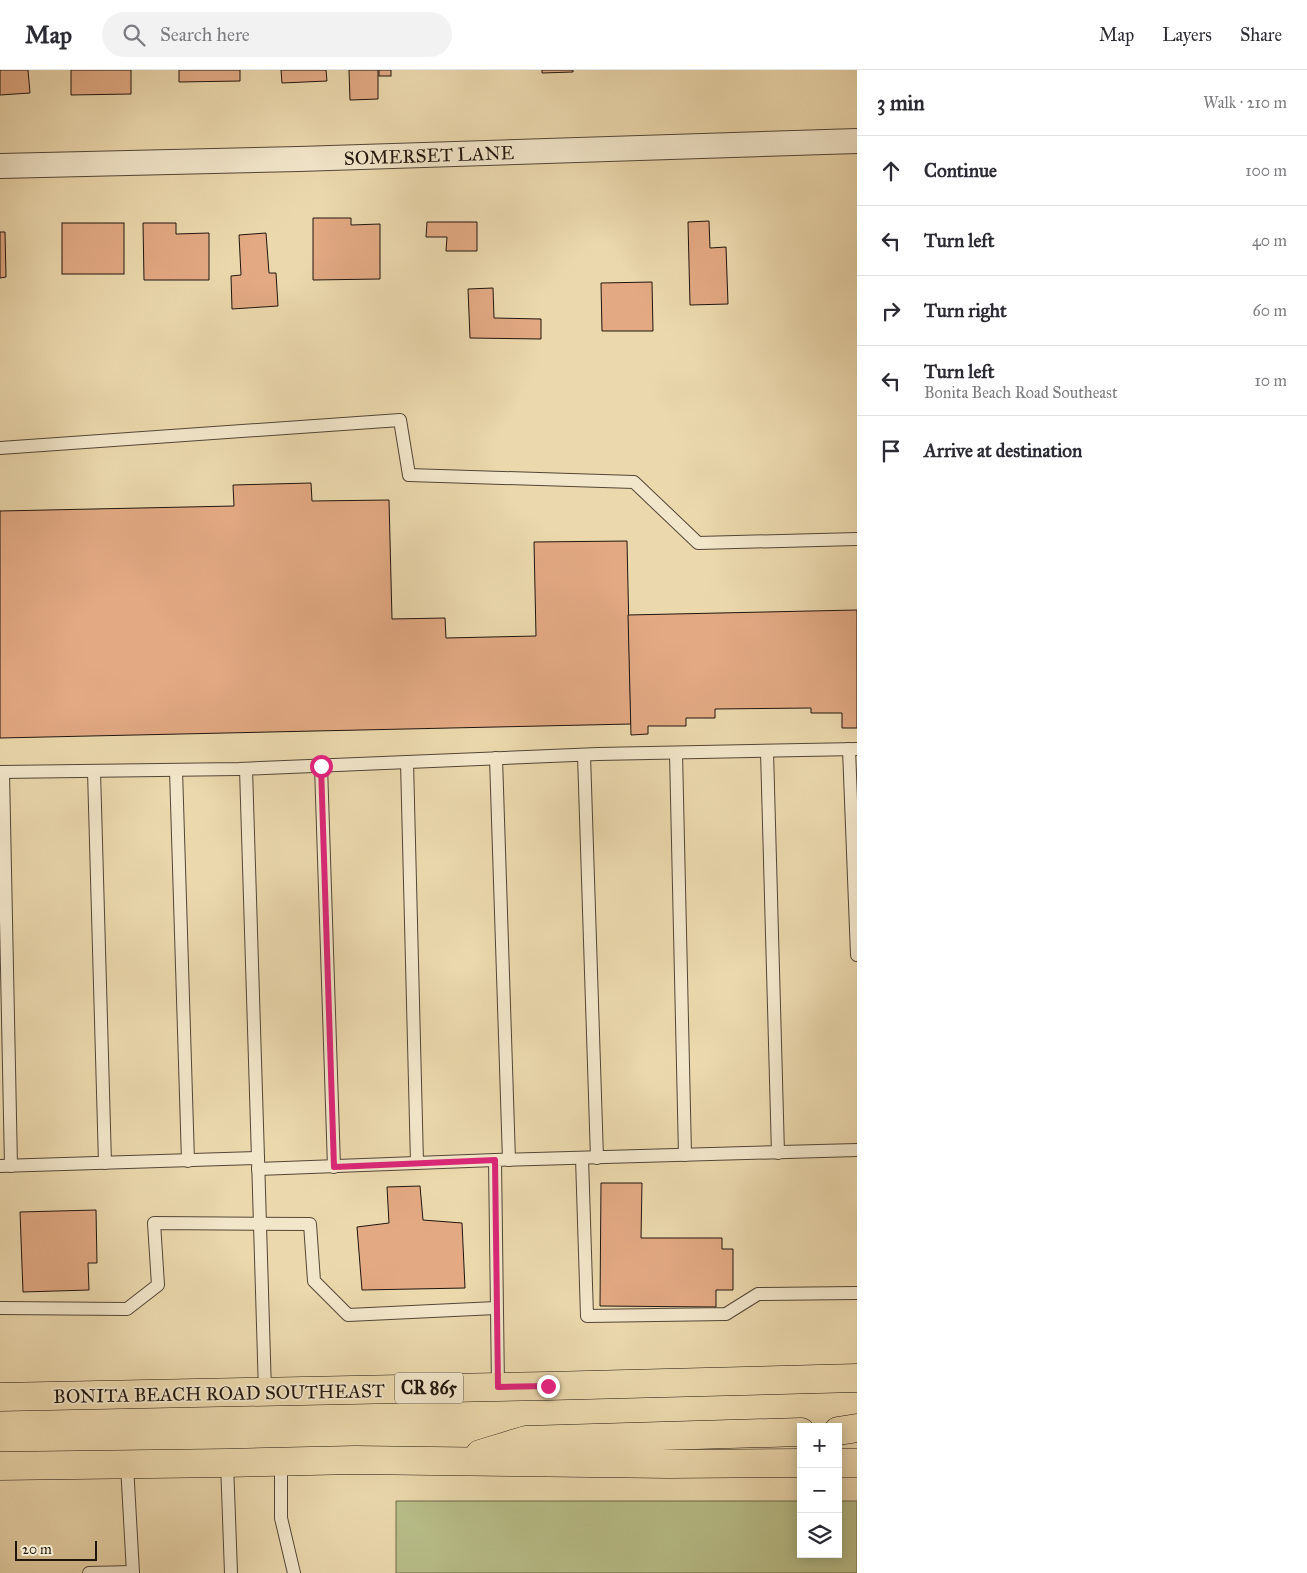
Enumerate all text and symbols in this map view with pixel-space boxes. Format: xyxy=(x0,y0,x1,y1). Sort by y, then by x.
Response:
search box xyxy=(102,12,452,57)
text: Map xyxy=(25,20,72,50)
icon: search xyxy=(120,21,148,49)
text: Search here xyxy=(160,23,250,46)
text: Map xyxy=(1099,24,1134,46)
text: Layers xyxy=(1162,24,1212,46)
text: Share xyxy=(1240,24,1282,46)
text: 3 min xyxy=(877,90,925,116)
text: Walk · 210 m xyxy=(1203,93,1287,112)
street label: SOMERSET LANE xyxy=(343,141,515,170)
icon: ahead xyxy=(877,157,905,185)
text: Continue xyxy=(924,159,997,182)
text: 100 m xyxy=(1245,161,1287,180)
icon: left xyxy=(877,227,905,255)
text: Turn left xyxy=(924,229,994,252)
text: 40 m xyxy=(1252,231,1287,250)
icon: right xyxy=(877,297,905,325)
text: Turn right xyxy=(924,299,1007,322)
text: 60 m xyxy=(1253,301,1287,320)
text: Turn left xyxy=(924,360,994,383)
icon: left xyxy=(877,367,905,395)
text: 10 m xyxy=(1255,371,1287,390)
text: Bonita Beach Road Southeast xyxy=(924,383,1118,402)
icon: arrive xyxy=(877,437,905,465)
text: Arrive at destination xyxy=(924,439,1082,462)
route start xyxy=(310,755,333,778)
road number: CR 865 xyxy=(395,1372,463,1404)
route end xyxy=(537,1375,560,1398)
street label: BONITA BEACH ROAD SOUTHEAST xyxy=(53,1379,385,1408)
map controls xyxy=(797,1423,842,1558)
button: + xyxy=(797,1423,842,1468)
button: − xyxy=(797,1468,842,1513)
button: layers xyxy=(797,1513,842,1558)
scale bar xyxy=(15,1538,98,1561)
text: 20 m xyxy=(22,1541,52,1558)

